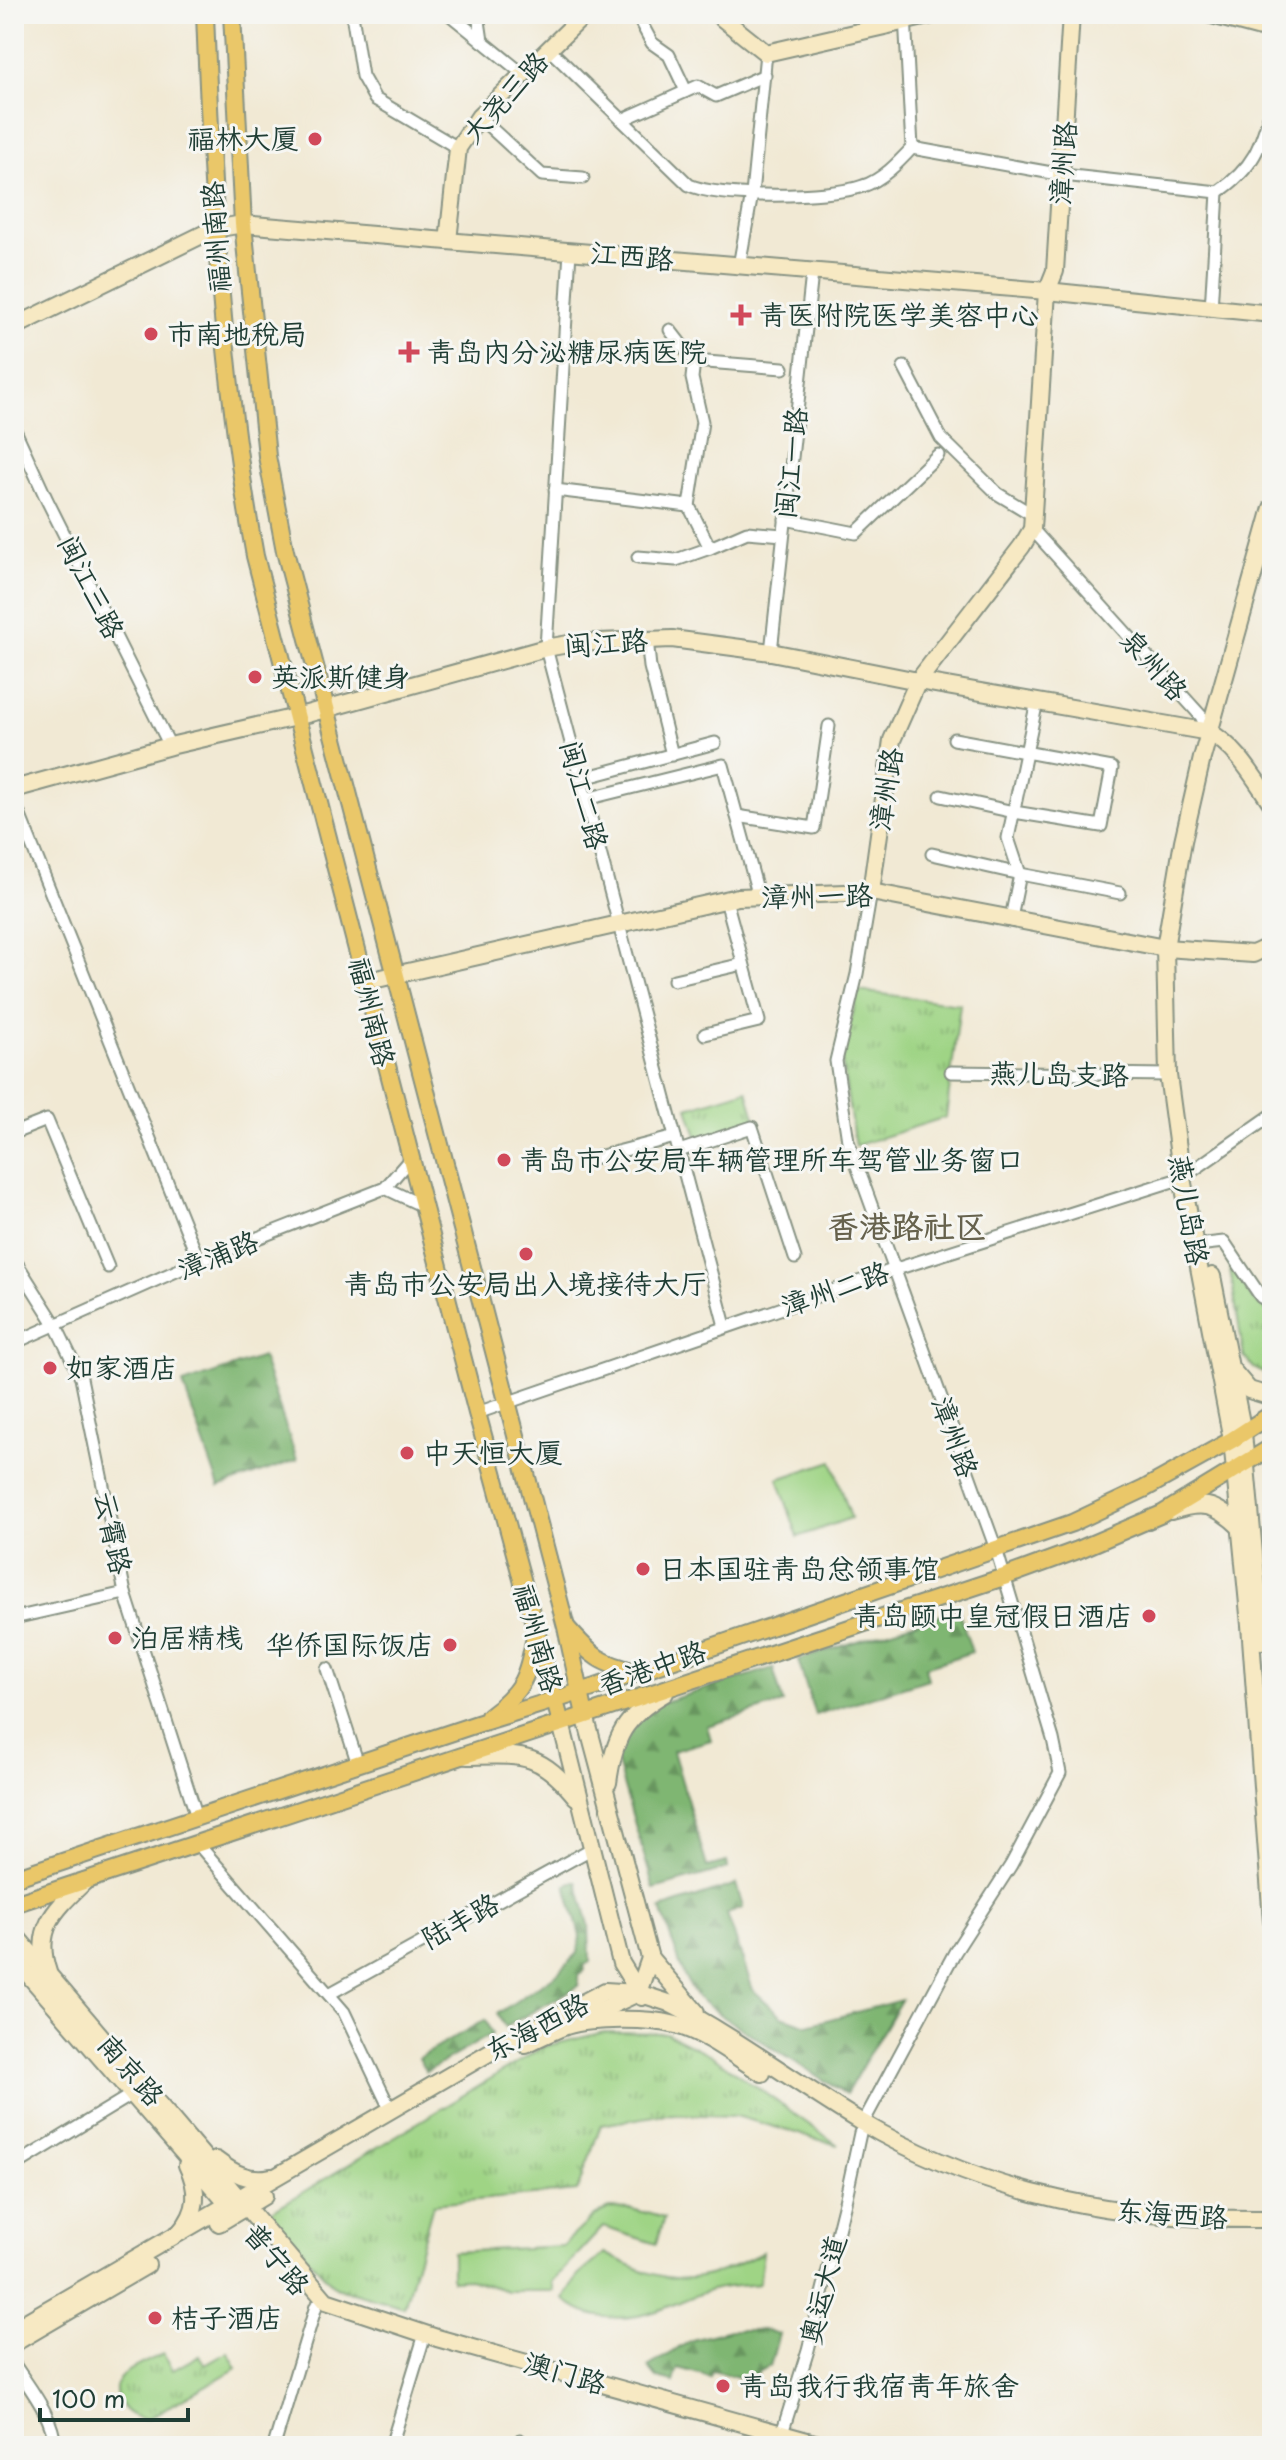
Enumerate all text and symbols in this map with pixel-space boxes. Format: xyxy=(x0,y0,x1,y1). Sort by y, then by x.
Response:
street label: 大尧三路 xyxy=(450,40,557,152)
place label: 福林大厦 xyxy=(187,116,299,159)
street label: 漳州路 xyxy=(1037,119,1086,206)
marker: 福林大厦 xyxy=(306,130,324,148)
street label: 福州南路 xyxy=(189,180,240,294)
street label: 江西路 xyxy=(588,229,676,280)
place label: 青医附院医学美容中心 xyxy=(759,292,1039,335)
marker: 青医附院医学美容中心 xyxy=(730,304,752,326)
place label: 市南地税局 xyxy=(167,311,307,354)
marker: 市南地税局 xyxy=(142,325,160,343)
place label: 青岛内分泌糖尿病医院 xyxy=(427,329,707,372)
marker: 青岛内分泌糖尿病医院 xyxy=(398,341,420,363)
street label: 闽江一路 xyxy=(762,405,817,521)
street label: 闽江三路 xyxy=(48,527,137,646)
street label: 闽江路 xyxy=(562,617,649,666)
street label: 泉州路 xyxy=(1111,618,1199,710)
place label: 英派斯健身 xyxy=(271,654,411,697)
marker: 英派斯健身 xyxy=(246,668,264,686)
street label: 闽江二路 xyxy=(550,735,621,854)
street label: 漳州路 xyxy=(857,744,912,834)
street label: 漳州一路 xyxy=(761,872,873,917)
street label: 福州南路 xyxy=(339,952,408,1071)
street label: 燕儿岛支路 xyxy=(989,1050,1129,1095)
place label: 青岛市公安局车辆管理所车驾管业务窗口 xyxy=(520,1137,1024,1180)
marker: 青岛市公安局车辆管理所车驾管业务窗口 xyxy=(495,1151,513,1169)
street label: 燕儿岛路 xyxy=(1160,1151,1221,1269)
district label: 香港路社区 xyxy=(827,1201,987,1249)
street label: 漳浦路 xyxy=(170,1218,264,1289)
marker: 青岛市公安局出入境接待大厅 xyxy=(517,1245,535,1263)
street label: 漳州二路 xyxy=(775,1249,894,1326)
place label: 青岛市公安局出入境接待大厅 xyxy=(344,1261,708,1304)
place label: 如家酒店 xyxy=(66,1345,178,1388)
marker: 如家酒店 xyxy=(41,1359,59,1377)
street label: 漳州路 xyxy=(922,1390,991,1483)
place label: 中天恒大厦 xyxy=(423,1430,563,1473)
marker: 中天恒大厦 xyxy=(398,1444,416,1462)
street label: 云霄路 xyxy=(85,1487,144,1578)
place label: 日本国驻青岛总领事馆 xyxy=(659,1546,939,1589)
marker: 日本国驻青岛总领事馆 xyxy=(634,1560,652,1578)
street label: 福州南路 xyxy=(503,1578,576,1697)
place label: 青岛颐中皇冠假日酒店 xyxy=(853,1593,1133,1636)
marker: 青岛颐中皇冠假日酒店 xyxy=(1140,1607,1158,1625)
place label: 泊居精栈 xyxy=(131,1615,243,1658)
place label: 华侨国际饭店 xyxy=(266,1622,434,1665)
street label: 香港中路 xyxy=(592,1628,711,1705)
marker: 泊居精栈 xyxy=(106,1629,124,1647)
marker: 华侨国际饭店 xyxy=(441,1636,459,1654)
street label: 陆丰路 xyxy=(412,1881,506,1959)
street label: 东海西路 xyxy=(477,1980,596,2071)
street label: 南京路 xyxy=(88,2023,176,2115)
street label: 东海西路 xyxy=(1115,2187,1229,2238)
street label: 普宁路 xyxy=(235,2212,322,2304)
street label: 奥运大道 xyxy=(787,2230,856,2349)
place label: 桔子酒店 xyxy=(171,2295,283,2338)
marker: 桔子酒店 xyxy=(146,2309,164,2327)
street label: 澳门路 xyxy=(519,2339,612,2404)
place label: 青岛我行我宿青年旅舍 xyxy=(739,2363,1019,2406)
scale bar xyxy=(40,2372,188,2422)
marker: 青岛我行我宿青年旅舍 xyxy=(714,2377,732,2395)
text: 100 m xyxy=(52,2380,125,2416)

